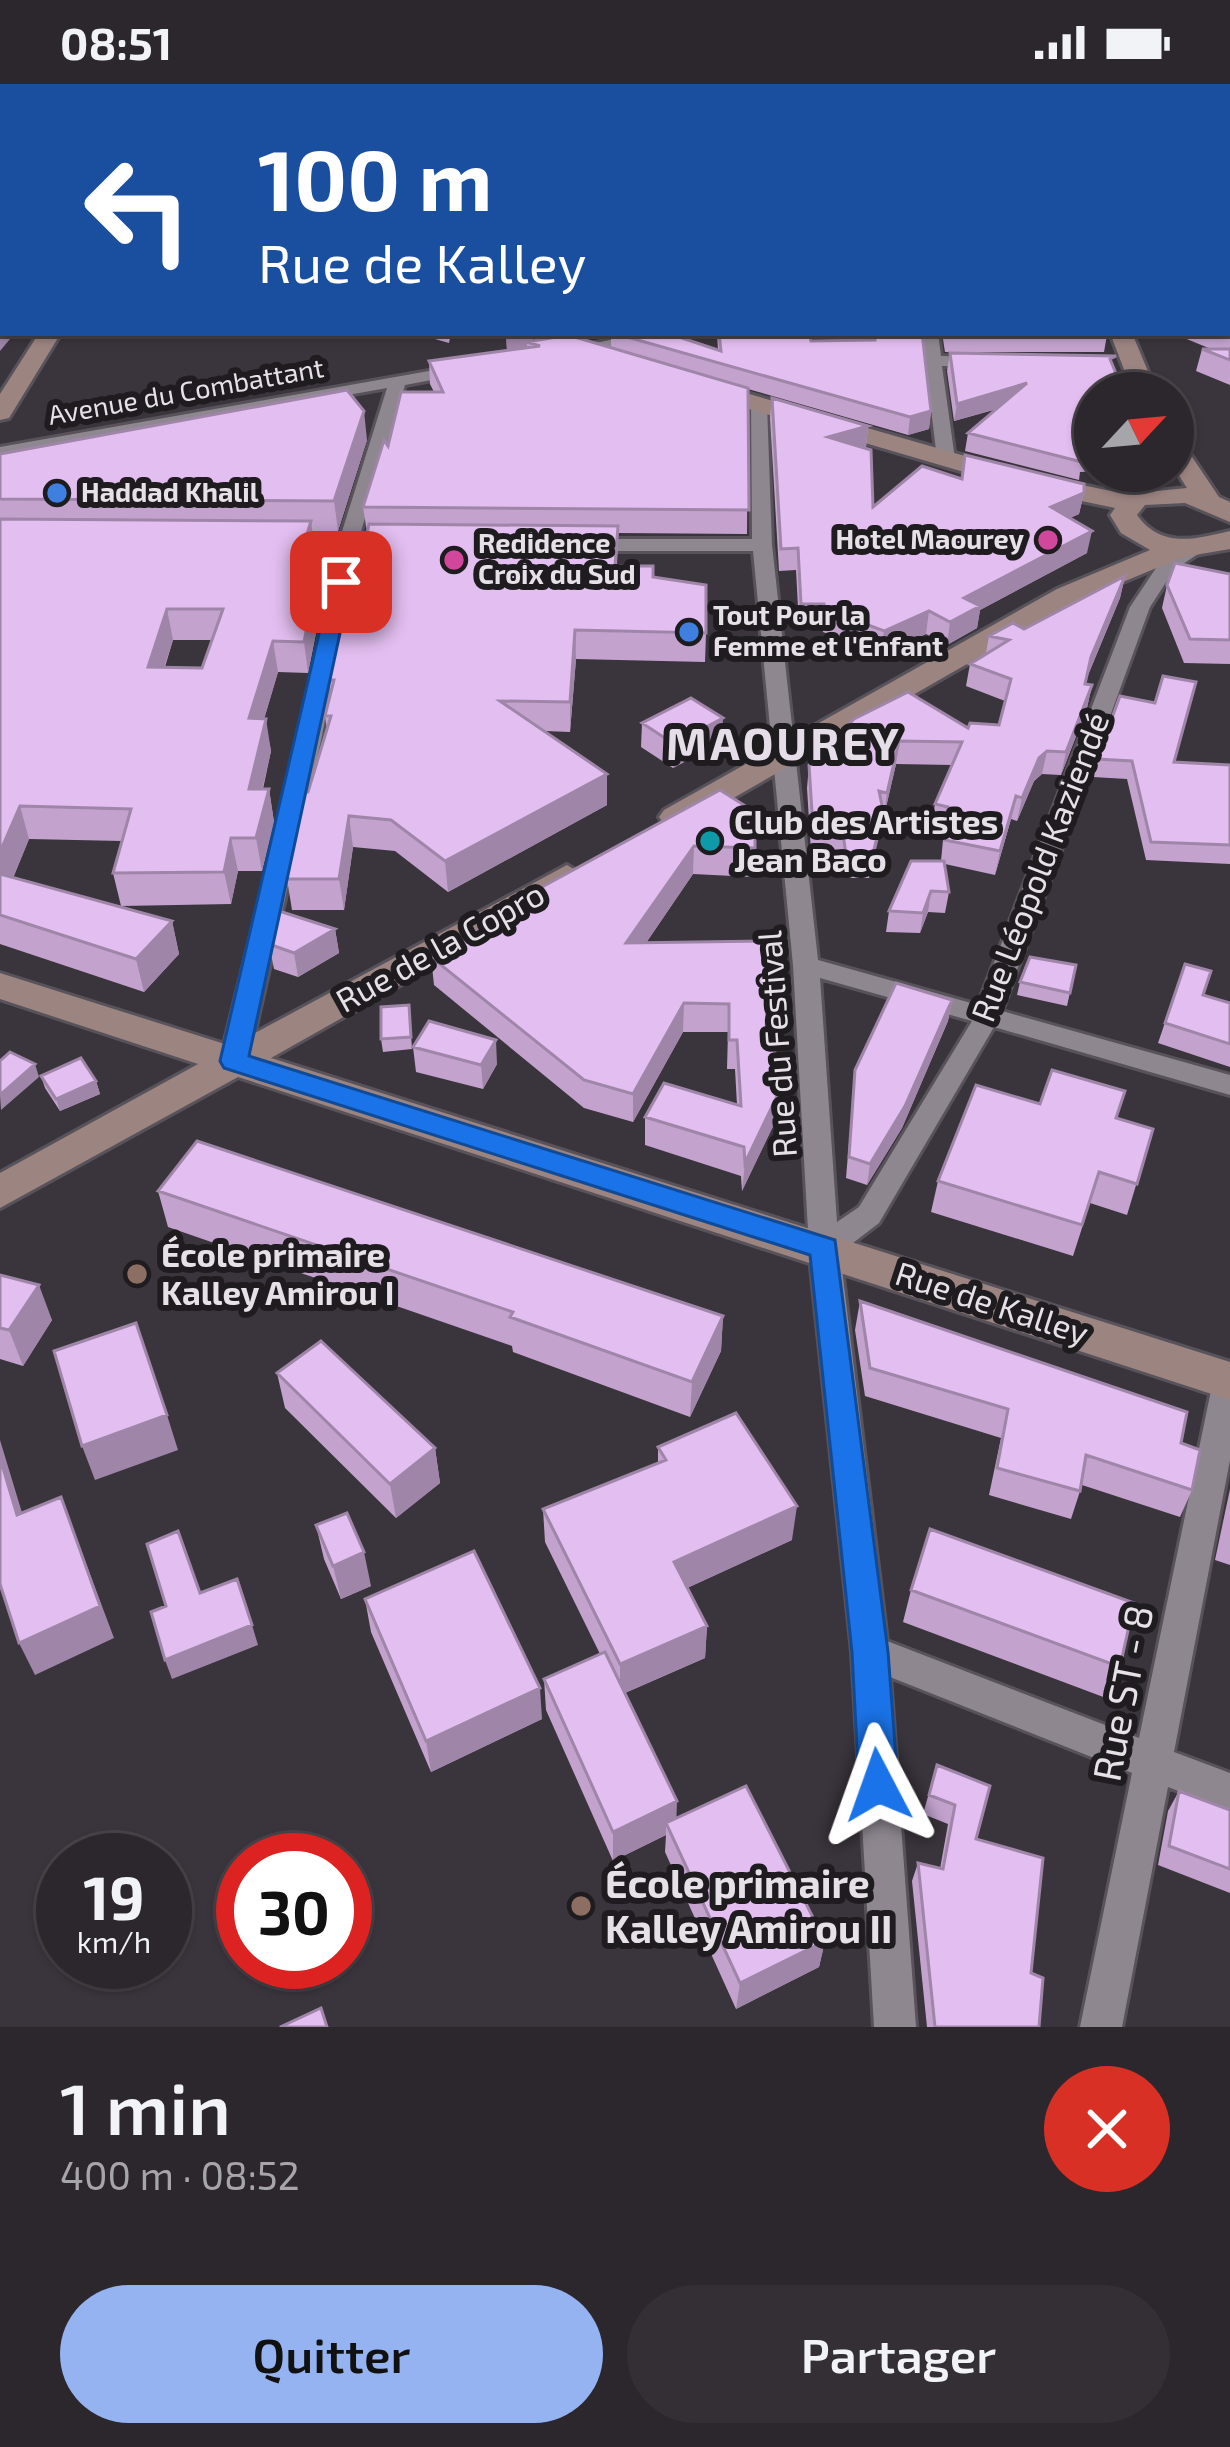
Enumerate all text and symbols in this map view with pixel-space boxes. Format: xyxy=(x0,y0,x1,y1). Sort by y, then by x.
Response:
text: 08:51 xyxy=(60,15,172,69)
text: 100 m xyxy=(258,127,492,228)
icon: left xyxy=(60,132,216,288)
text: Rue de Kalley xyxy=(258,229,586,294)
street label: Avenue du Combattant xyxy=(45,350,326,430)
north arrow xyxy=(1074,372,1194,492)
map controls xyxy=(1074,372,1194,492)
place label: Haddad Khalil xyxy=(81,475,259,507)
marker: Haddad Khalil xyxy=(44,480,70,506)
place label: Hotel Maourey xyxy=(835,522,1025,555)
place label: Redidence Croix du Sud xyxy=(478,526,636,589)
marker: Hotel Maourey xyxy=(1035,527,1061,553)
pin xyxy=(290,531,392,633)
marker: Redidence Croix du Sud xyxy=(441,547,467,573)
icon: arrive xyxy=(308,549,374,615)
place label: Tout Pour la Femme et l'Enfant xyxy=(713,598,943,661)
marker: Tout Pour la Femme et l'Enfant xyxy=(676,619,702,645)
street label: Rue Léopold Kaziendé xyxy=(962,706,1116,1027)
district label: MAOUREY xyxy=(666,715,902,769)
place label: Club des Artistes Jean Baco xyxy=(734,801,998,879)
marker: Club des Artistes Jean Baco xyxy=(697,828,723,854)
street label: Rue de la Copro xyxy=(328,872,551,1020)
street label: Rue du Festival xyxy=(748,929,804,1159)
place label: École primaire Kalley Amirou I xyxy=(161,1234,394,1312)
street label: Rue de Kalley xyxy=(891,1252,1094,1352)
marker: École primaire Kalley Amirou I xyxy=(124,1261,150,1287)
street label: Rue ST - 8 xyxy=(1081,1601,1162,1785)
position arrow xyxy=(815,1722,941,1848)
speed limit sign: 30 xyxy=(216,1833,372,1989)
place label: École primaire Kalley Amirou II xyxy=(605,1859,892,1952)
text: 19 xyxy=(83,1860,145,1932)
marker: École primaire Kalley Amirou II xyxy=(568,1893,594,1919)
text: km/h xyxy=(77,1923,151,1959)
text: 1 min xyxy=(60,2063,231,2149)
button: close xyxy=(1044,2066,1170,2192)
text: 400 m · 08:52 xyxy=(60,2151,300,2198)
button: Quitter xyxy=(60,2285,603,2423)
button: Partager xyxy=(627,2285,1170,2423)

